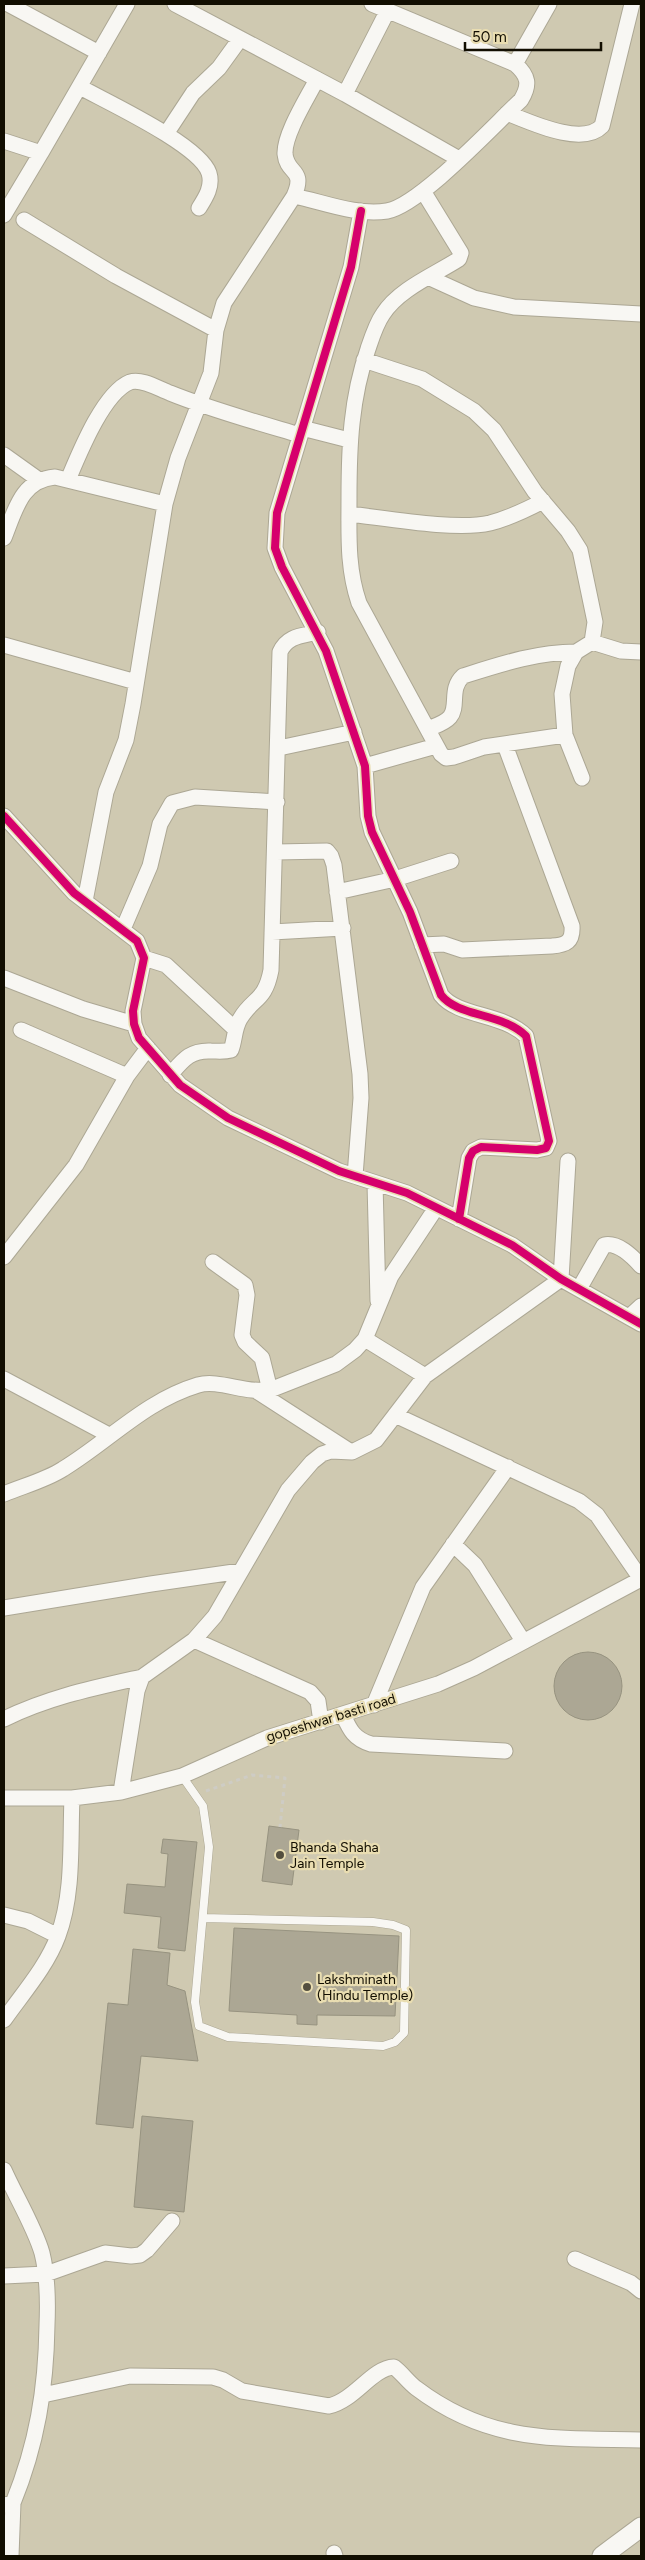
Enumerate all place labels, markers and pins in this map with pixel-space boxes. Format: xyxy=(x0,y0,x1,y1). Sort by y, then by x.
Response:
place label: Bhanda Shaha Jain Temple xyxy=(290,1839,379,1872)
marker: Bhanda Shaha Jain Temple xyxy=(274,1849,286,1861)
place label: Lakshminath (Hindu Temple) xyxy=(317,1971,413,2004)
marker: Lakshminath (Hindu Temple) xyxy=(301,1981,313,1993)

